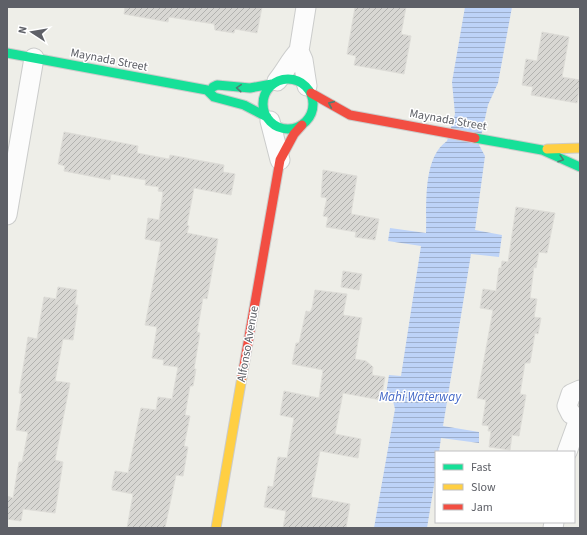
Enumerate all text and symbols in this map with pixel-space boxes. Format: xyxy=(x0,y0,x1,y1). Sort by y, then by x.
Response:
north arrow xyxy=(12,12,52,52)
text: N xyxy=(15,25,31,35)
street label: Maynada Street xyxy=(69,44,149,76)
one-way arrow xyxy=(236,83,242,92)
one-way arrow xyxy=(327,101,335,109)
street label: Maynada Street xyxy=(408,105,488,135)
one-way arrow xyxy=(557,154,564,163)
street label: Alfonso Avenue xyxy=(233,305,263,383)
water label: Mahi Waterway xyxy=(379,388,462,406)
legend xyxy=(435,451,575,523)
text: Fast xyxy=(471,459,491,476)
text: Slow xyxy=(471,479,496,496)
text: Jam xyxy=(471,499,493,516)

